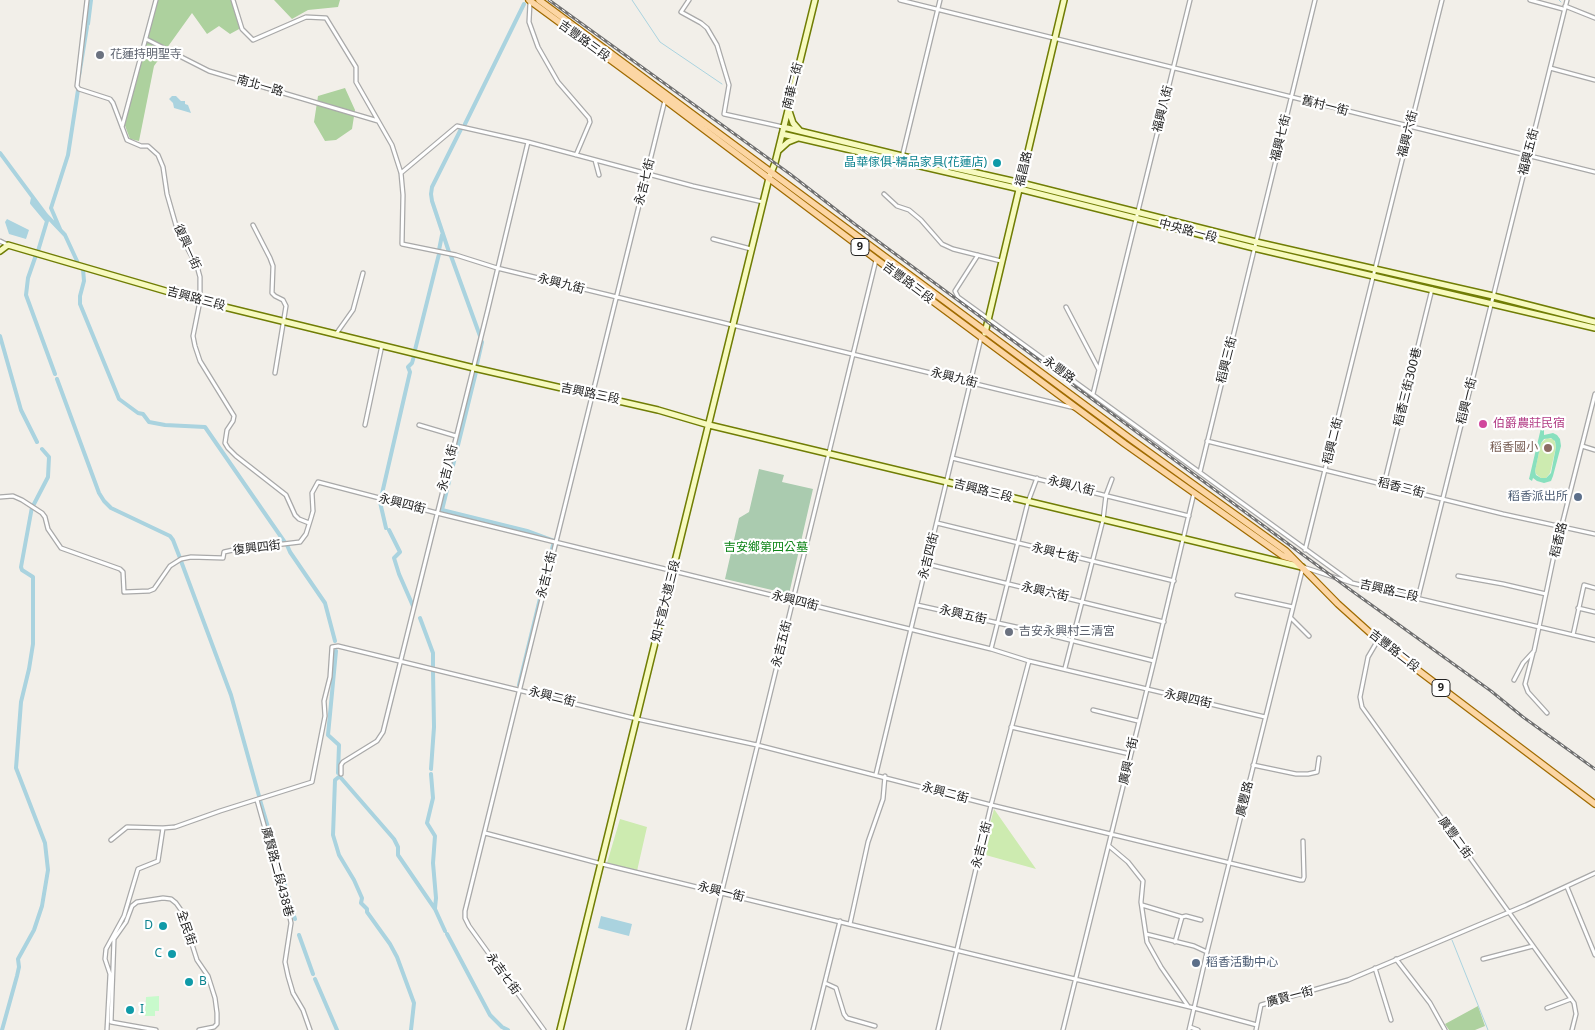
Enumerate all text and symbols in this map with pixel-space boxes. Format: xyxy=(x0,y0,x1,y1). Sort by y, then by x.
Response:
street label: 吉豐路三段 xyxy=(555,18,613,64)
place label: 花蓮持明聖寺 xyxy=(110,48,182,62)
marker: 花蓮持明聖寺 xyxy=(94,49,106,61)
street label: 南華二街 xyxy=(780,61,806,111)
street label: 南北一路 xyxy=(235,72,285,100)
street label: 福興八街 xyxy=(1150,84,1176,134)
street label: 舊村一街 xyxy=(1300,93,1350,119)
street label: 福興六街 xyxy=(1395,109,1421,159)
street label: 福興七街 xyxy=(1268,113,1294,163)
street label: 福興五街 xyxy=(1516,127,1542,177)
street label: 福昌路 xyxy=(1013,150,1035,188)
place label: 晶華傢俱-精品家具(花蓮店) xyxy=(844,156,987,170)
street label: 永吉七街 xyxy=(632,157,658,207)
marker: 晶華傢俱-精品家具(花蓮店) xyxy=(991,157,1003,169)
street label: 中央路一段 xyxy=(1157,216,1219,246)
street label: 復興一街 xyxy=(171,222,203,272)
road number: 9 xyxy=(851,238,869,256)
street label: 吉豐路三段 xyxy=(880,259,936,307)
street label: 永興九街 xyxy=(536,271,586,297)
street label: 吉興路三段 xyxy=(165,284,227,314)
street label: 稻興三街 xyxy=(1214,335,1240,385)
street label: 稻香三街300巷 xyxy=(1391,346,1425,428)
street label: 永豐路 xyxy=(1040,354,1078,386)
street label: 永興九街 xyxy=(929,365,979,391)
street label: 稻興一街 xyxy=(1454,376,1480,426)
street label: 吉興路三段 xyxy=(559,381,621,407)
street label: 稻興二街 xyxy=(1320,416,1346,466)
place label: 伯爵農莊民宿 xyxy=(1493,417,1565,431)
marker: 伯爵農莊民宿 xyxy=(1477,418,1489,430)
place label: 稻香國小 xyxy=(1490,441,1538,455)
marker: 稻香國小 xyxy=(1542,442,1554,454)
street label: 永吉八街 xyxy=(435,443,461,493)
street label: 永興八街 xyxy=(1046,473,1096,499)
street label: 稻香三街 xyxy=(1376,475,1426,501)
street label: 吉興路三段 xyxy=(952,477,1014,505)
place label: 稻香派出所 xyxy=(1508,490,1568,504)
street label: 永興四街 xyxy=(377,491,427,517)
marker: 稻香派出所 xyxy=(1572,491,1584,503)
street label: 稻香路 xyxy=(1548,521,1570,559)
street label: 永吉四街 xyxy=(916,531,942,581)
street label: 復興四街 xyxy=(232,538,282,558)
street label: 永興七街 xyxy=(1030,540,1080,566)
park label: 吉安鄉第四公墓 xyxy=(724,541,808,555)
street label: 永吉七街 xyxy=(534,550,560,600)
street label: 知卡宣大道三段 xyxy=(649,559,683,643)
street label: 吉興路二段 xyxy=(1358,577,1420,605)
street label: 永興六街 xyxy=(1020,580,1070,604)
street label: 永興四街 xyxy=(770,588,820,614)
street label: 永興五街 xyxy=(938,603,988,627)
street label: 永吉五街 xyxy=(769,619,795,669)
place label: 吉安永興村三清宮 xyxy=(1019,625,1115,639)
marker: 吉安永興村三清宮 xyxy=(1003,626,1015,638)
street label: 吉豐路二段 xyxy=(1366,627,1422,675)
road number: 9 xyxy=(1432,680,1450,696)
street label: 永興二街 xyxy=(527,684,577,710)
street label: 永興四街 xyxy=(1163,687,1213,711)
street label: 廣興一街 xyxy=(1117,736,1141,786)
street label: 永興二街 xyxy=(920,780,970,806)
street label: 廣豐路 xyxy=(1234,780,1256,818)
street label: 廣豐二街 xyxy=(1435,814,1475,862)
street label: 永吉二街 xyxy=(969,820,995,870)
street label: 廣賢路二段438巷 xyxy=(258,825,296,919)
street label: 永興一街 xyxy=(696,879,746,905)
street label: 全民街 xyxy=(173,909,199,947)
place label: D xyxy=(144,919,153,933)
marker: D xyxy=(157,920,169,932)
place label: C xyxy=(154,947,162,961)
marker: C xyxy=(166,948,178,960)
street label: 永吉七街 xyxy=(483,950,523,998)
place label: 稻香活動中心 xyxy=(1206,956,1278,970)
marker: 稻香活動中心 xyxy=(1190,957,1202,969)
place label: B xyxy=(199,975,207,989)
marker: B xyxy=(183,976,195,988)
street label: 廣賢一街 xyxy=(1265,984,1315,1010)
place label: I xyxy=(140,1003,144,1017)
marker: I xyxy=(124,1004,136,1016)

